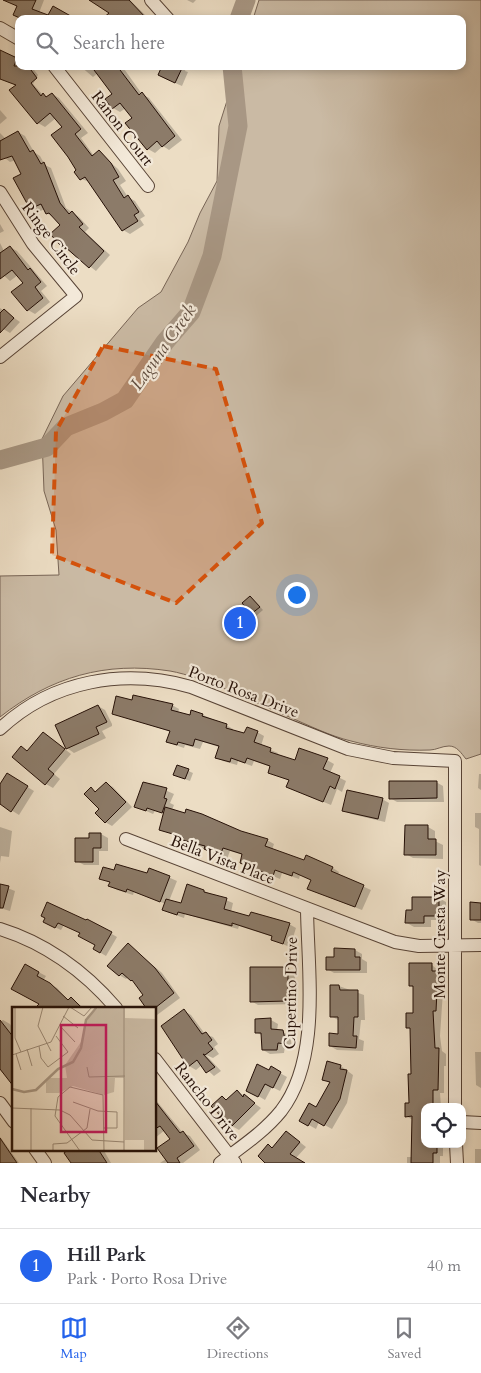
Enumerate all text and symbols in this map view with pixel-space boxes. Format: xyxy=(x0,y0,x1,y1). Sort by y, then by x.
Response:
search box xyxy=(15,15,466,70)
icon: search xyxy=(33,29,61,57)
text: Search here xyxy=(73,30,165,56)
street label: Ranon Court xyxy=(86,87,158,171)
street label: Ringe Circle xyxy=(16,197,86,280)
water label: Laguna Creek xyxy=(125,299,202,395)
your location xyxy=(284,582,310,608)
pin: 1 xyxy=(224,604,256,642)
street label: Porto Rosa Drive xyxy=(185,661,302,723)
street label: Bella Vista Place xyxy=(167,830,278,890)
street label: Monte Cresta Way xyxy=(429,869,451,999)
street label: Cupertino Drive xyxy=(279,936,303,1050)
inset map xyxy=(12,1007,156,1150)
street label: Rancho Drive xyxy=(169,1057,245,1146)
map controls xyxy=(421,1103,466,1148)
button: locate xyxy=(421,1103,466,1148)
text: Nearby xyxy=(20,1181,91,1210)
text: Hill Park xyxy=(67,1242,146,1268)
text: 1 xyxy=(32,1255,40,1277)
text: 40 m xyxy=(427,1255,461,1277)
text: Park · Porto Rosa Drive xyxy=(67,1268,227,1290)
tab: Map xyxy=(60,1314,88,1363)
tab: Directions xyxy=(207,1314,268,1363)
tab: Saved xyxy=(387,1314,421,1363)

